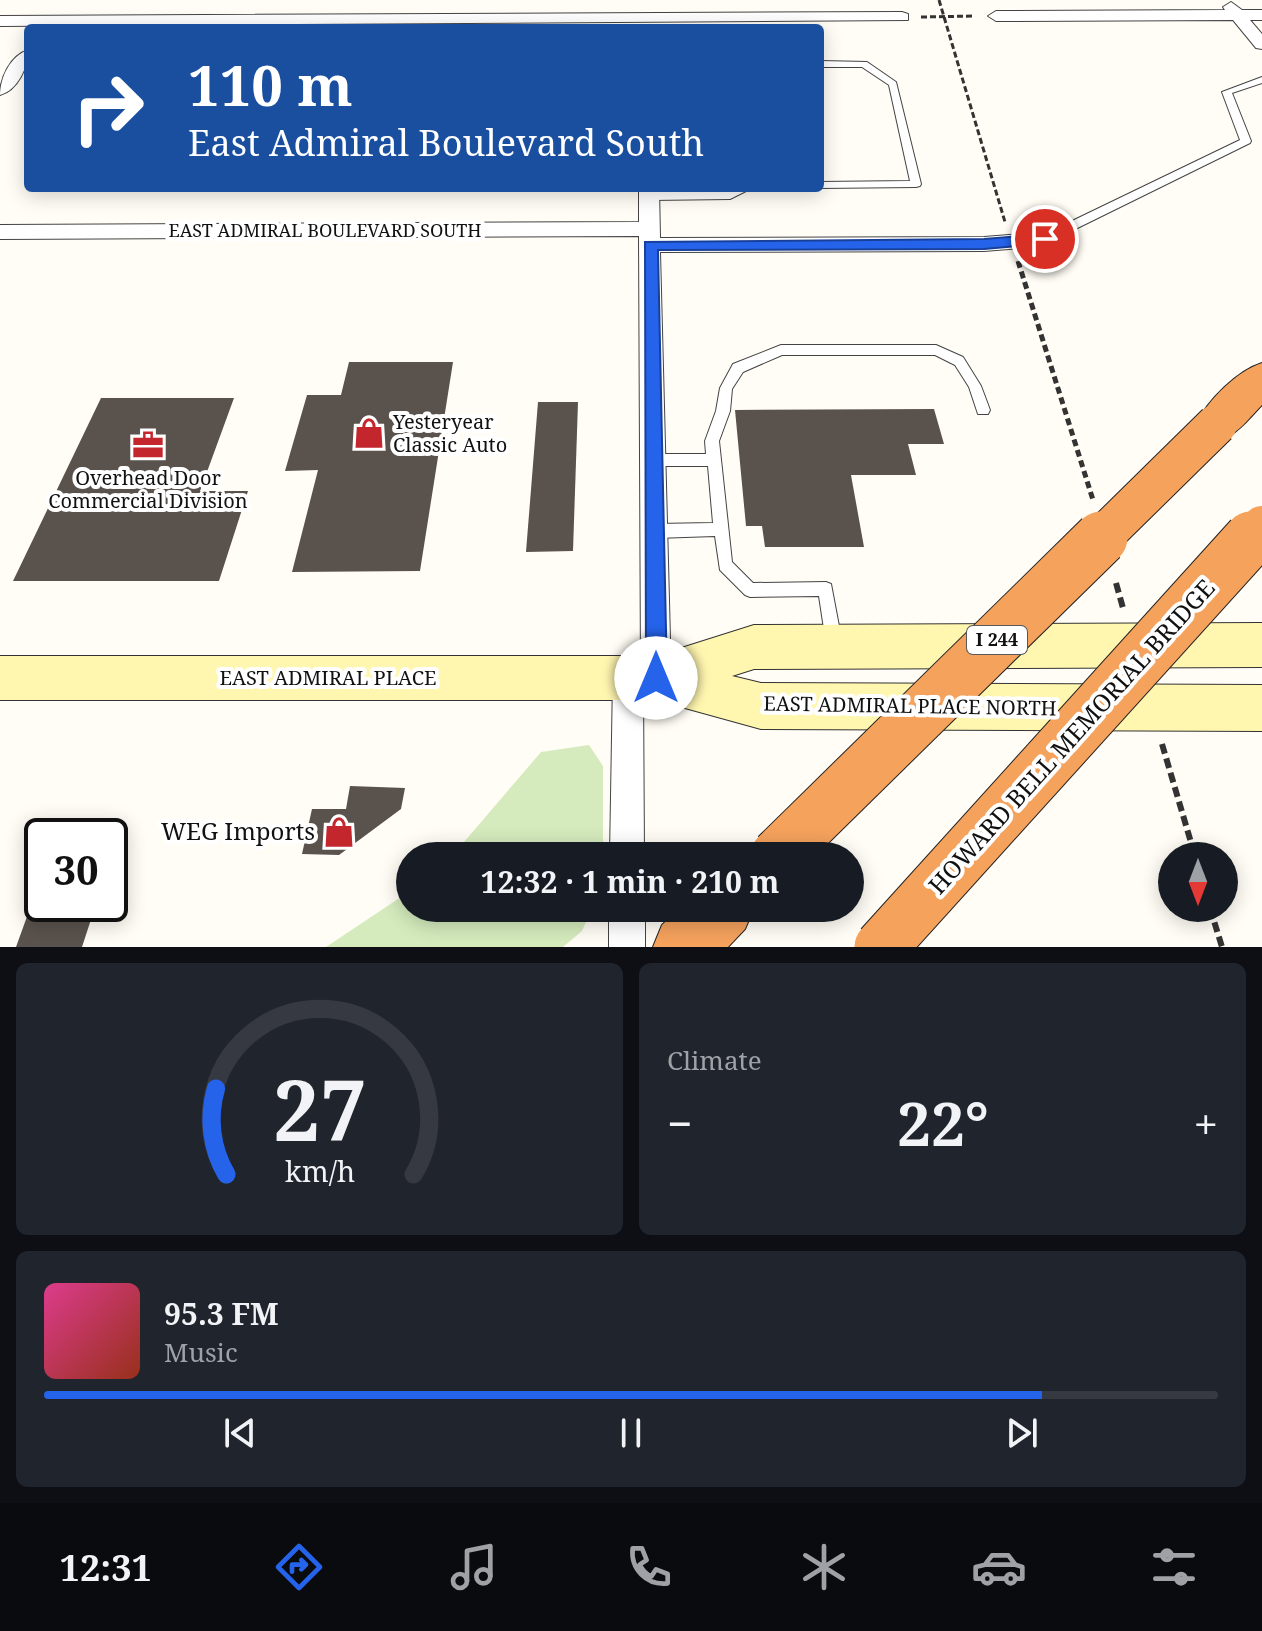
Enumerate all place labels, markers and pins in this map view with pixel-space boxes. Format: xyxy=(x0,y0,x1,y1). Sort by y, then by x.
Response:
pin xyxy=(1011,205,1079,273)
place label: Yesteryear Classic Auto xyxy=(392,408,507,458)
shop icon: Yesteryear Classic Auto xyxy=(352,416,386,450)
office icon: Overhead Door Commercial Division xyxy=(131,428,165,462)
place label: Overhead Door Commercial Division xyxy=(48,464,248,514)
place label: WEG Imports xyxy=(161,814,315,847)
shop icon: WEG Imports xyxy=(322,815,356,849)

